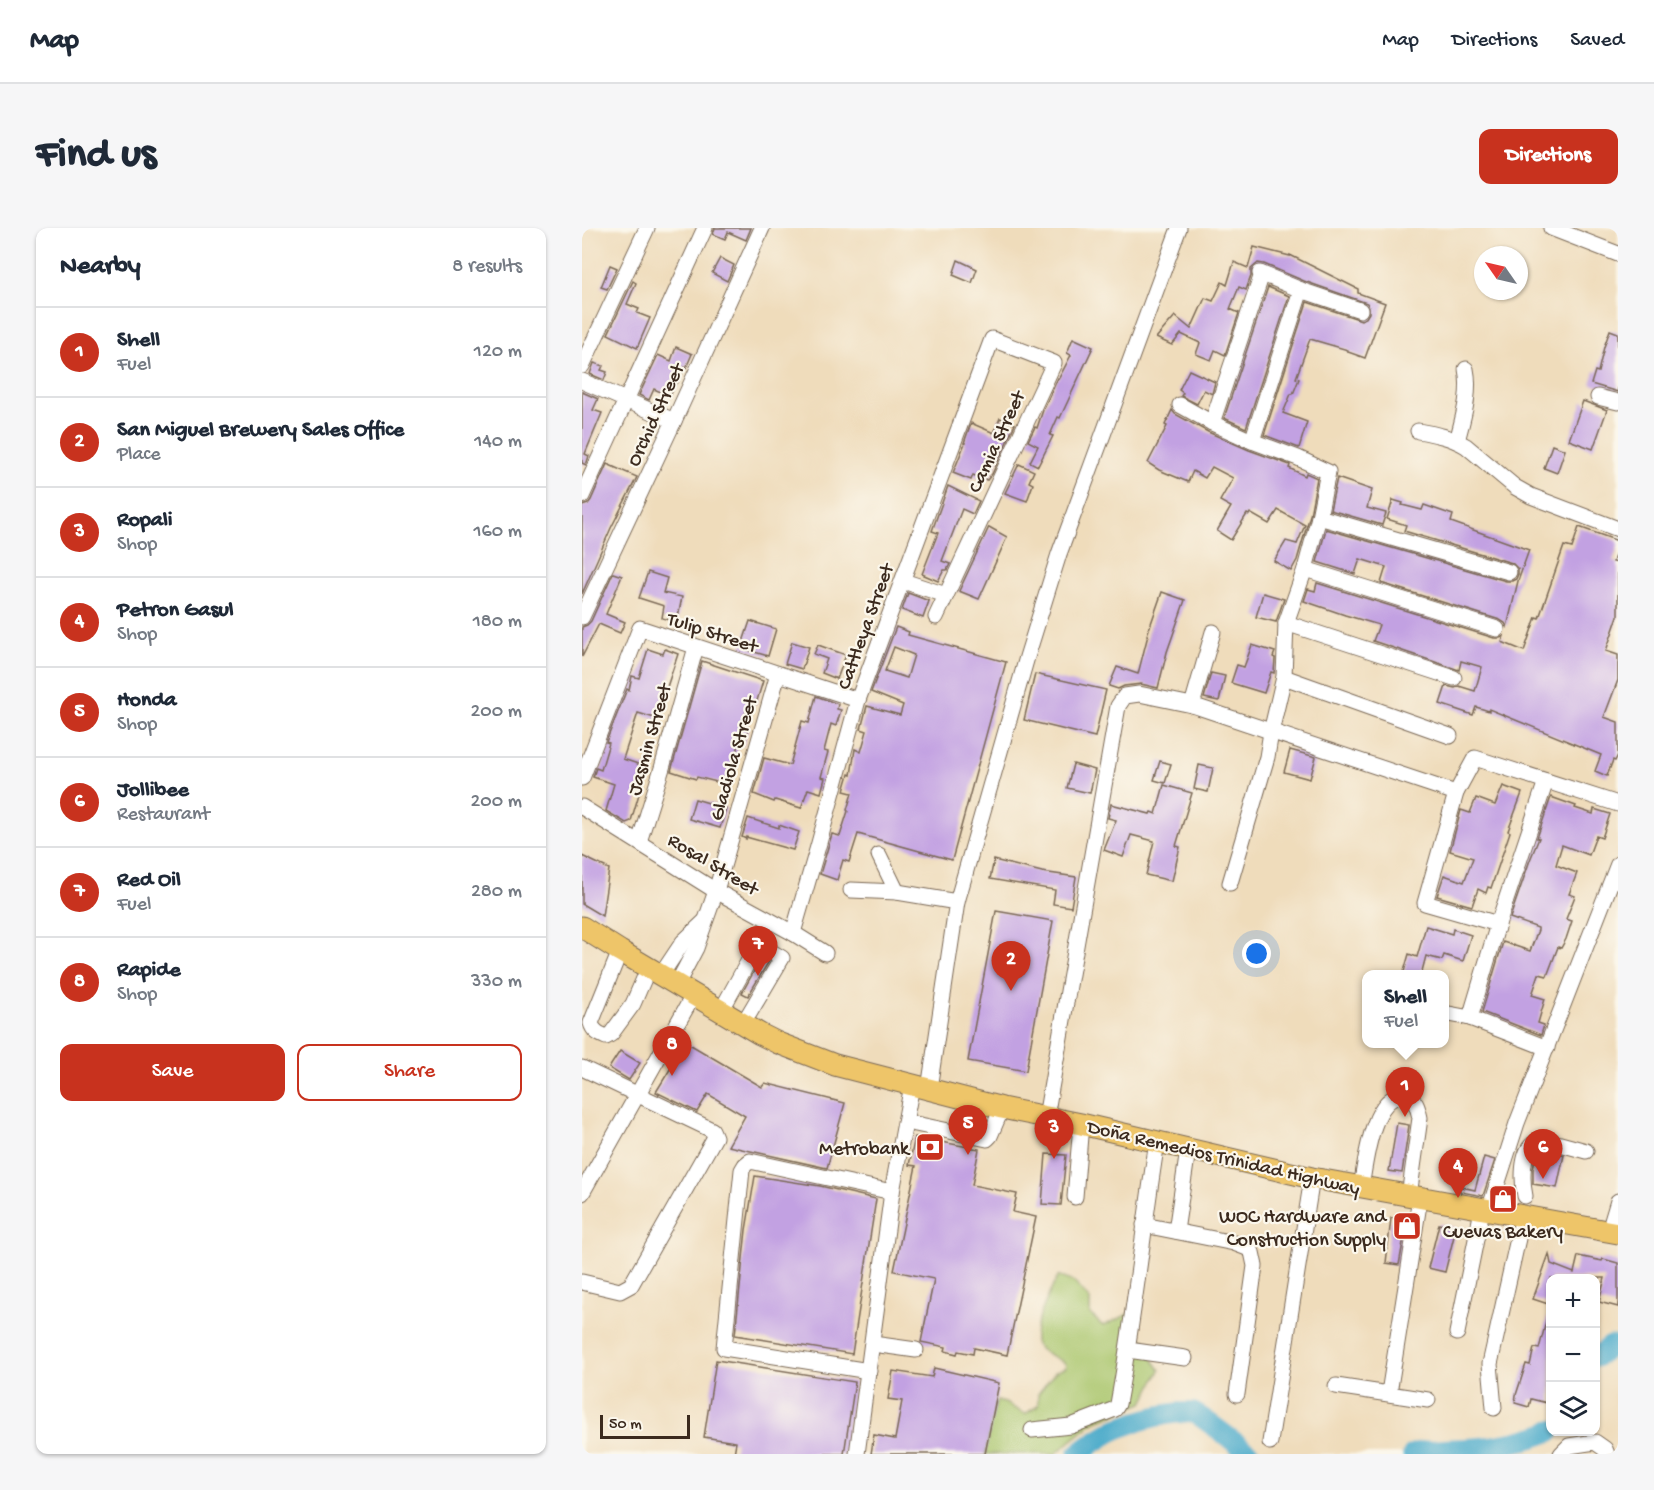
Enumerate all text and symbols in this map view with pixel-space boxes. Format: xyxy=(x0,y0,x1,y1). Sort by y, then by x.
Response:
text: Map xyxy=(30,25,79,58)
text: Map xyxy=(1382,29,1419,54)
text: Directions xyxy=(1452,29,1537,54)
text: Saved xyxy=(1570,29,1624,54)
button: Directions xyxy=(1479,129,1618,184)
text: Find us xyxy=(36,132,156,181)
north arrow xyxy=(1474,246,1528,300)
text: Nearby xyxy=(60,252,141,283)
text: 8 results xyxy=(452,256,522,279)
text: Shell xyxy=(117,328,160,354)
text: 1 xyxy=(75,341,84,364)
text: 120 m xyxy=(474,341,522,364)
text: Fuel xyxy=(117,354,151,377)
street label: Orchid Street xyxy=(623,359,692,471)
street label: Camia Street xyxy=(965,386,1033,497)
text: San Miguel Brewery Sales Office xyxy=(117,418,404,444)
text: 2 xyxy=(75,431,84,454)
text: 140 m xyxy=(474,431,522,454)
text: Place xyxy=(117,444,161,467)
text: Ropali xyxy=(117,508,173,534)
text: 3 xyxy=(74,521,85,544)
text: 160 m xyxy=(473,521,522,544)
text: Shop xyxy=(117,534,157,557)
street label: Cattleya Street xyxy=(834,560,901,693)
text: Petron Gasul xyxy=(117,598,234,624)
street label: Tulip Street xyxy=(663,609,762,660)
text: 4 xyxy=(75,611,84,634)
text: 180 m xyxy=(473,611,522,634)
text: Shop xyxy=(117,624,157,647)
street label: Jasmin Street xyxy=(624,680,679,798)
text: Honda xyxy=(117,688,177,714)
street label: Gladiola Street xyxy=(707,692,765,824)
text: 5 xyxy=(74,701,85,724)
text: 200 m xyxy=(471,701,522,724)
text: Shop xyxy=(117,714,157,737)
text: Jollibee xyxy=(117,778,189,804)
text: 6 xyxy=(74,791,85,814)
text: 200 m xyxy=(471,791,522,814)
text: Restaurant xyxy=(117,804,210,827)
street label: Rosal Street xyxy=(663,830,763,903)
text: Red Oil xyxy=(117,868,181,894)
text: 7 xyxy=(74,881,85,904)
text: 280 m xyxy=(471,881,522,904)
text: Fuel xyxy=(117,894,151,917)
pin: 7 xyxy=(738,926,777,976)
your location xyxy=(1242,939,1271,968)
pin: 2 xyxy=(992,942,1030,991)
text: Rapide xyxy=(117,958,181,984)
popup xyxy=(1362,970,1449,1048)
text: 8 xyxy=(74,971,85,994)
text: 330 m xyxy=(471,971,522,994)
text: Shop xyxy=(117,984,157,1007)
text: Shell xyxy=(1384,985,1427,1011)
text: Fuel xyxy=(1384,1011,1418,1034)
pin: 8 xyxy=(652,1026,692,1076)
button: Save xyxy=(60,1044,285,1101)
button: Share xyxy=(297,1044,522,1101)
pin: 1 xyxy=(1386,1068,1424,1117)
pin: 5 xyxy=(948,1106,988,1155)
pin: 3 xyxy=(1034,1110,1074,1159)
street label: Doña Remedios Trinidad Highway xyxy=(1083,1116,1362,1202)
pin: 6 xyxy=(1524,1130,1562,1179)
bank icon: Metrobank xyxy=(914,1131,946,1163)
place label: Metrobank xyxy=(819,1139,911,1162)
pin: 4 xyxy=(1438,1148,1478,1198)
shop icon: Cuevas Bakery xyxy=(1487,1183,1519,1215)
place label: WOC Hardware and Construction Supply xyxy=(1219,1207,1388,1253)
shop icon: WOC Hardware and Construction Supply xyxy=(1391,1210,1423,1242)
place label: Cuevas Bakery xyxy=(1443,1222,1563,1245)
map controls xyxy=(1546,1274,1600,1436)
button: + xyxy=(1546,1274,1600,1328)
button: − xyxy=(1546,1328,1600,1382)
button: layers xyxy=(1546,1382,1600,1436)
scale bar xyxy=(600,1412,690,1440)
text: 50 m xyxy=(609,1416,642,1435)

